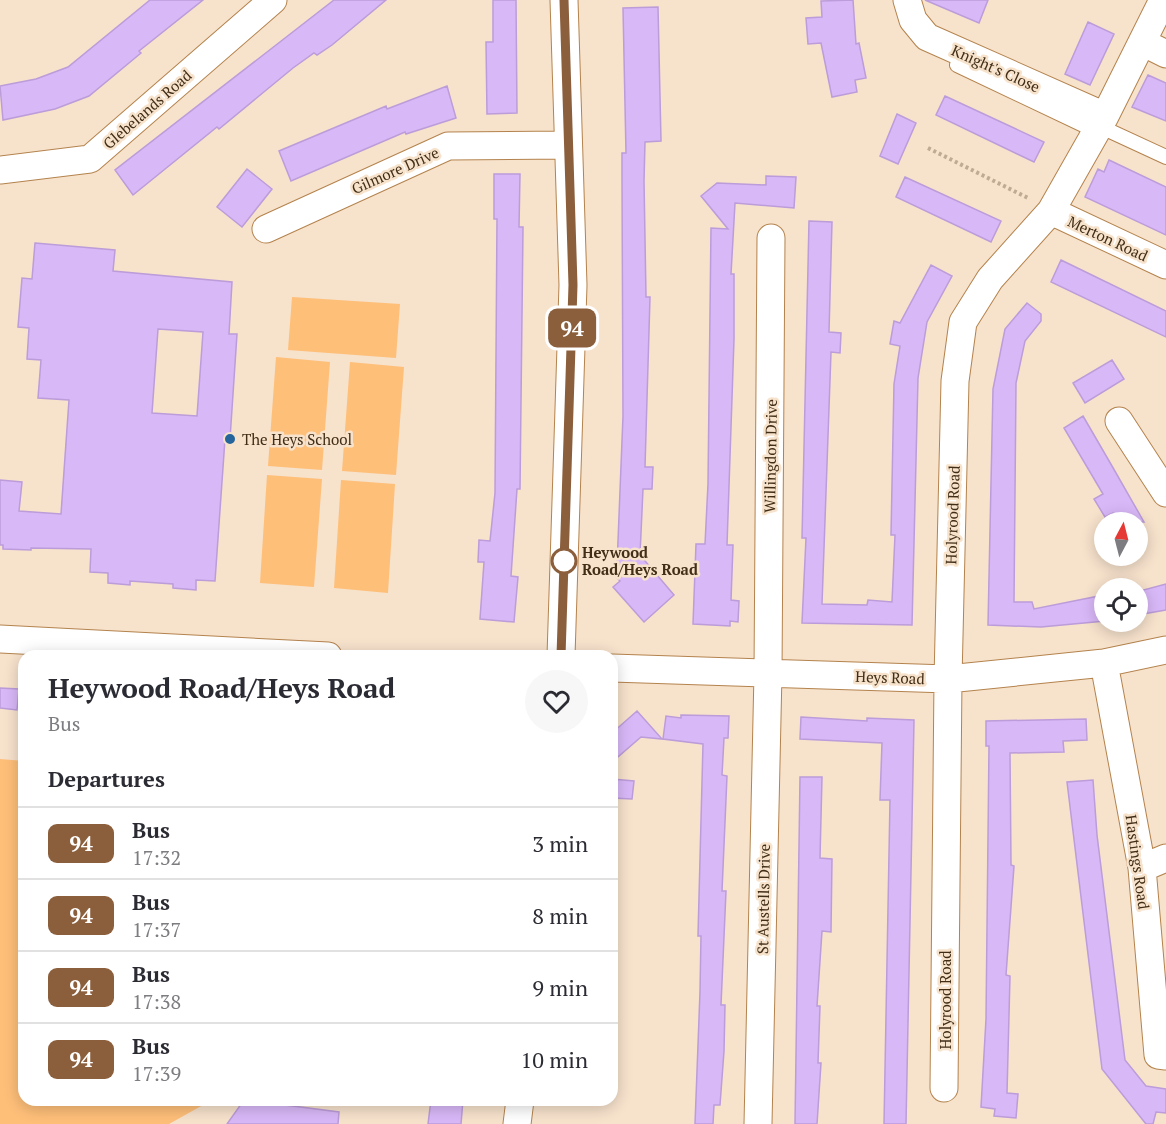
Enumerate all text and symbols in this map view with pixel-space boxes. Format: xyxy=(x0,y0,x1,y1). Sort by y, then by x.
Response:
street label: Knight's Close xyxy=(949,40,1043,96)
street label: Glebelands Road xyxy=(99,65,195,153)
street label: Gilmore Drive xyxy=(348,142,442,198)
street label: Merton Road xyxy=(1065,211,1151,265)
line badge: 94 xyxy=(545,308,599,348)
text: 94 xyxy=(560,314,584,342)
street label: Willingdon Drive xyxy=(759,399,781,513)
place label: The Heys School xyxy=(242,429,352,449)
marker: The Heys School xyxy=(223,432,237,446)
street label: Holyrood Road xyxy=(940,465,964,565)
north arrow xyxy=(1094,512,1148,566)
map controls xyxy=(1094,512,1148,632)
place label: Heywood Road/Heys Road xyxy=(582,542,698,579)
marker: Heywood Road/Heys Road xyxy=(551,548,577,574)
button: locate xyxy=(1094,578,1148,632)
street label: Heys Road xyxy=(855,666,925,688)
text: Heywood Road/Heys Road xyxy=(48,669,395,706)
button: heart xyxy=(525,670,588,733)
text: Bus xyxy=(48,710,80,737)
text: Departures xyxy=(48,764,165,793)
street label: Hastings Road xyxy=(1121,813,1155,911)
text: Bus xyxy=(132,815,170,844)
text: 94 xyxy=(69,829,93,857)
text: 3 min xyxy=(532,829,588,858)
text: 17:32 xyxy=(132,844,181,871)
street label: St Austells Drive xyxy=(752,844,774,954)
text: Bus xyxy=(132,887,170,916)
text: 94 xyxy=(69,901,93,929)
text: 8 min xyxy=(532,901,588,930)
text: 17:37 xyxy=(132,916,181,943)
street label: Holyrood Road xyxy=(935,950,955,1050)
text: Bus xyxy=(132,959,170,988)
text: 94 xyxy=(69,973,93,1001)
text: 9 min xyxy=(532,973,588,1002)
text: 17:38 xyxy=(132,988,181,1015)
text: Bus xyxy=(132,1031,170,1060)
text: 94 xyxy=(69,1045,93,1073)
text: 10 min xyxy=(521,1045,588,1074)
text: 17:39 xyxy=(132,1060,181,1087)

